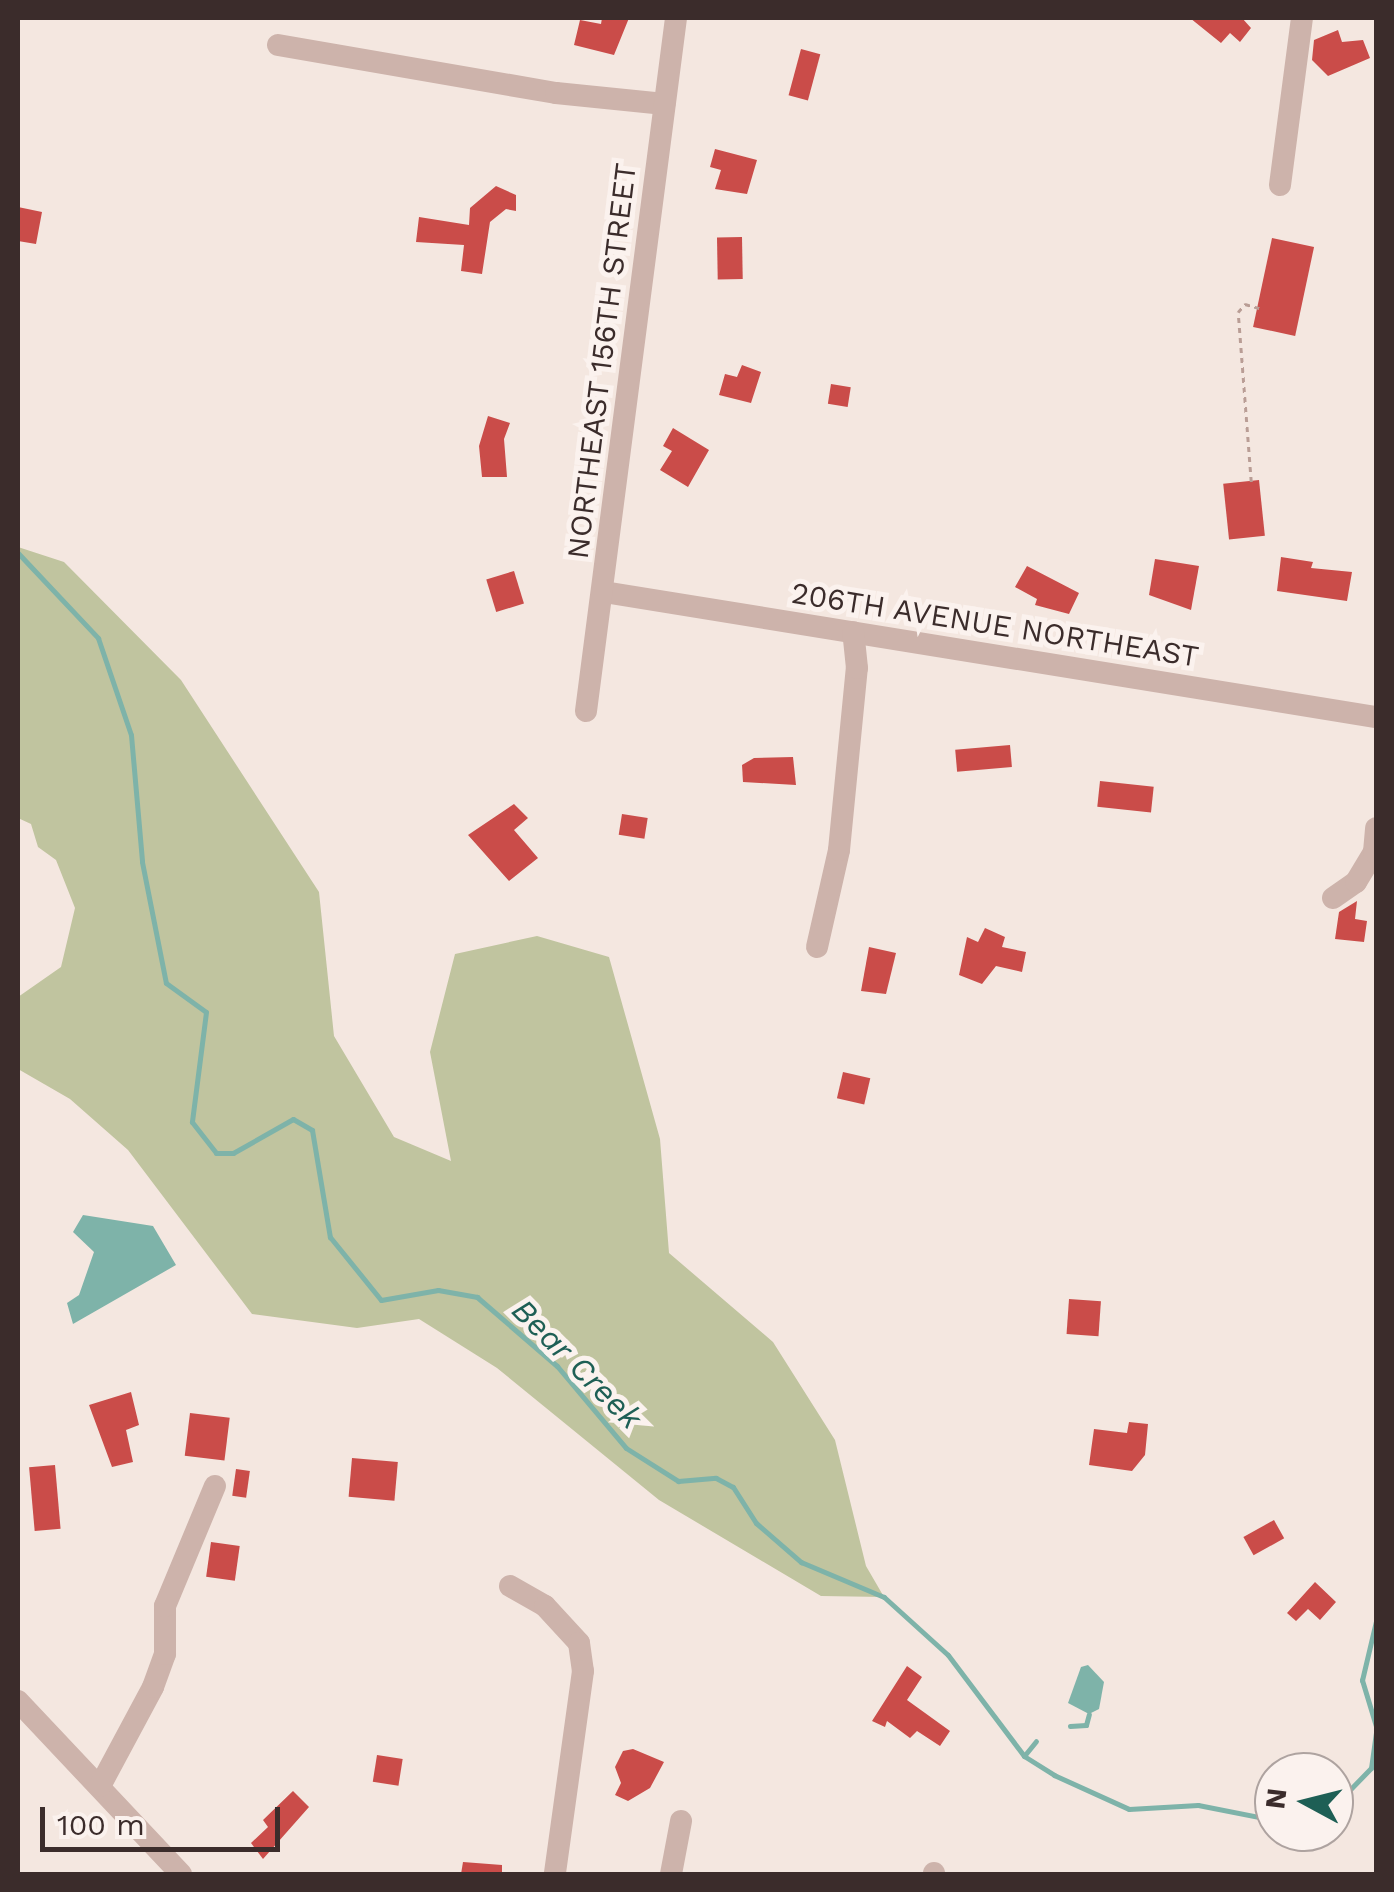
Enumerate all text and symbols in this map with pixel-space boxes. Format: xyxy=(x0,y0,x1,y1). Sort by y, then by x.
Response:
street label: NORTHEAST 156TH STREET xyxy=(560,160,644,562)
street label: 206TH AVENUE NORTHEAST xyxy=(788,575,1202,675)
water label: Bear Creek xyxy=(504,1291,650,1437)
north arrow xyxy=(1254,1752,1354,1852)
text: N xyxy=(1258,1786,1293,1811)
scale bar xyxy=(45,1787,285,1849)
text: 100 m xyxy=(57,1807,145,1842)

